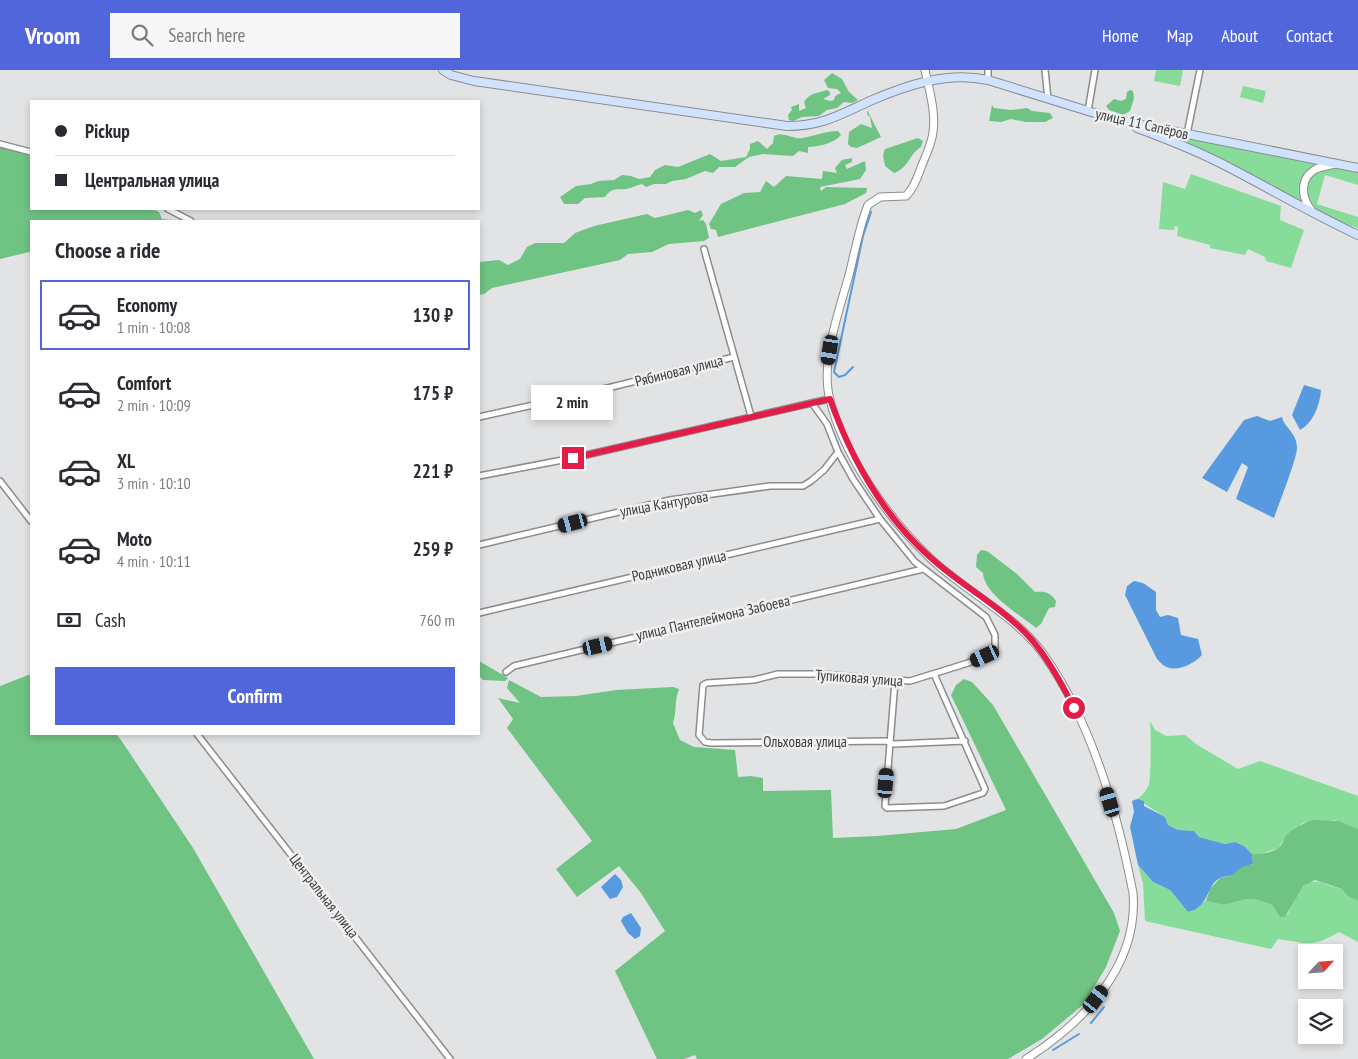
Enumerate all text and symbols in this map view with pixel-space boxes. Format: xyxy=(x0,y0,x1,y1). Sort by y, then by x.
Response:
search box xyxy=(110,13,460,58)
text: Vroom xyxy=(25,20,80,51)
icon: search xyxy=(128,21,156,49)
text: Search here xyxy=(168,23,245,47)
text: Home xyxy=(1102,24,1139,47)
text: Map xyxy=(1167,24,1193,47)
text: About xyxy=(1221,24,1258,47)
text: Contact xyxy=(1286,24,1333,47)
street label: улица 11 Сапёров xyxy=(1094,104,1191,143)
text: Pickup xyxy=(85,119,130,143)
text: Центральная улица xyxy=(85,168,219,192)
text: Choose a ride xyxy=(55,236,160,264)
icon: car xyxy=(57,293,102,338)
text: Economy xyxy=(117,293,177,317)
text: 130 ₽ xyxy=(413,303,453,327)
text: 1 min · 10:08 xyxy=(117,317,191,337)
car xyxy=(820,334,839,366)
street label: Рябиновая улица xyxy=(633,350,725,391)
icon: car xyxy=(57,371,102,416)
text: Comfort xyxy=(117,371,171,395)
text: 175 ₽ xyxy=(413,381,453,405)
callout: 2 min xyxy=(532,386,614,420)
text: 2 min xyxy=(556,392,588,412)
text: 2 min · 10:09 xyxy=(117,395,191,415)
route end xyxy=(562,447,584,469)
icon: car xyxy=(57,449,102,494)
text: XL xyxy=(117,449,135,473)
text: 221 ₽ xyxy=(413,459,453,483)
text: 3 min · 10:10 xyxy=(117,473,191,493)
street label: улица Кантурова xyxy=(618,486,710,521)
car xyxy=(556,512,589,534)
icon: car xyxy=(57,527,102,572)
text: Moto xyxy=(117,527,152,551)
text: 259 ₽ xyxy=(413,537,453,561)
street label: Родниковая улица xyxy=(630,545,728,586)
text: 4 min · 10:11 xyxy=(117,551,191,571)
street label: улица Пантелеймона Забоева xyxy=(634,591,792,644)
icon: cash xyxy=(55,606,83,634)
text: Cash xyxy=(95,608,126,632)
text: 760 m xyxy=(420,610,455,630)
car xyxy=(581,635,614,657)
car xyxy=(968,643,1001,669)
street label: Тупиковая улица xyxy=(815,665,903,690)
button: Confirm xyxy=(55,667,455,725)
route start xyxy=(1063,697,1085,719)
street label: Ольховая улица xyxy=(763,732,847,751)
car xyxy=(877,767,894,799)
car xyxy=(1098,785,1121,819)
street label: Центральная улица xyxy=(286,850,363,942)
north arrow xyxy=(1298,944,1342,989)
map controls xyxy=(1298,944,1343,1044)
car xyxy=(1080,983,1111,1015)
button: layers xyxy=(1298,999,1343,1044)

